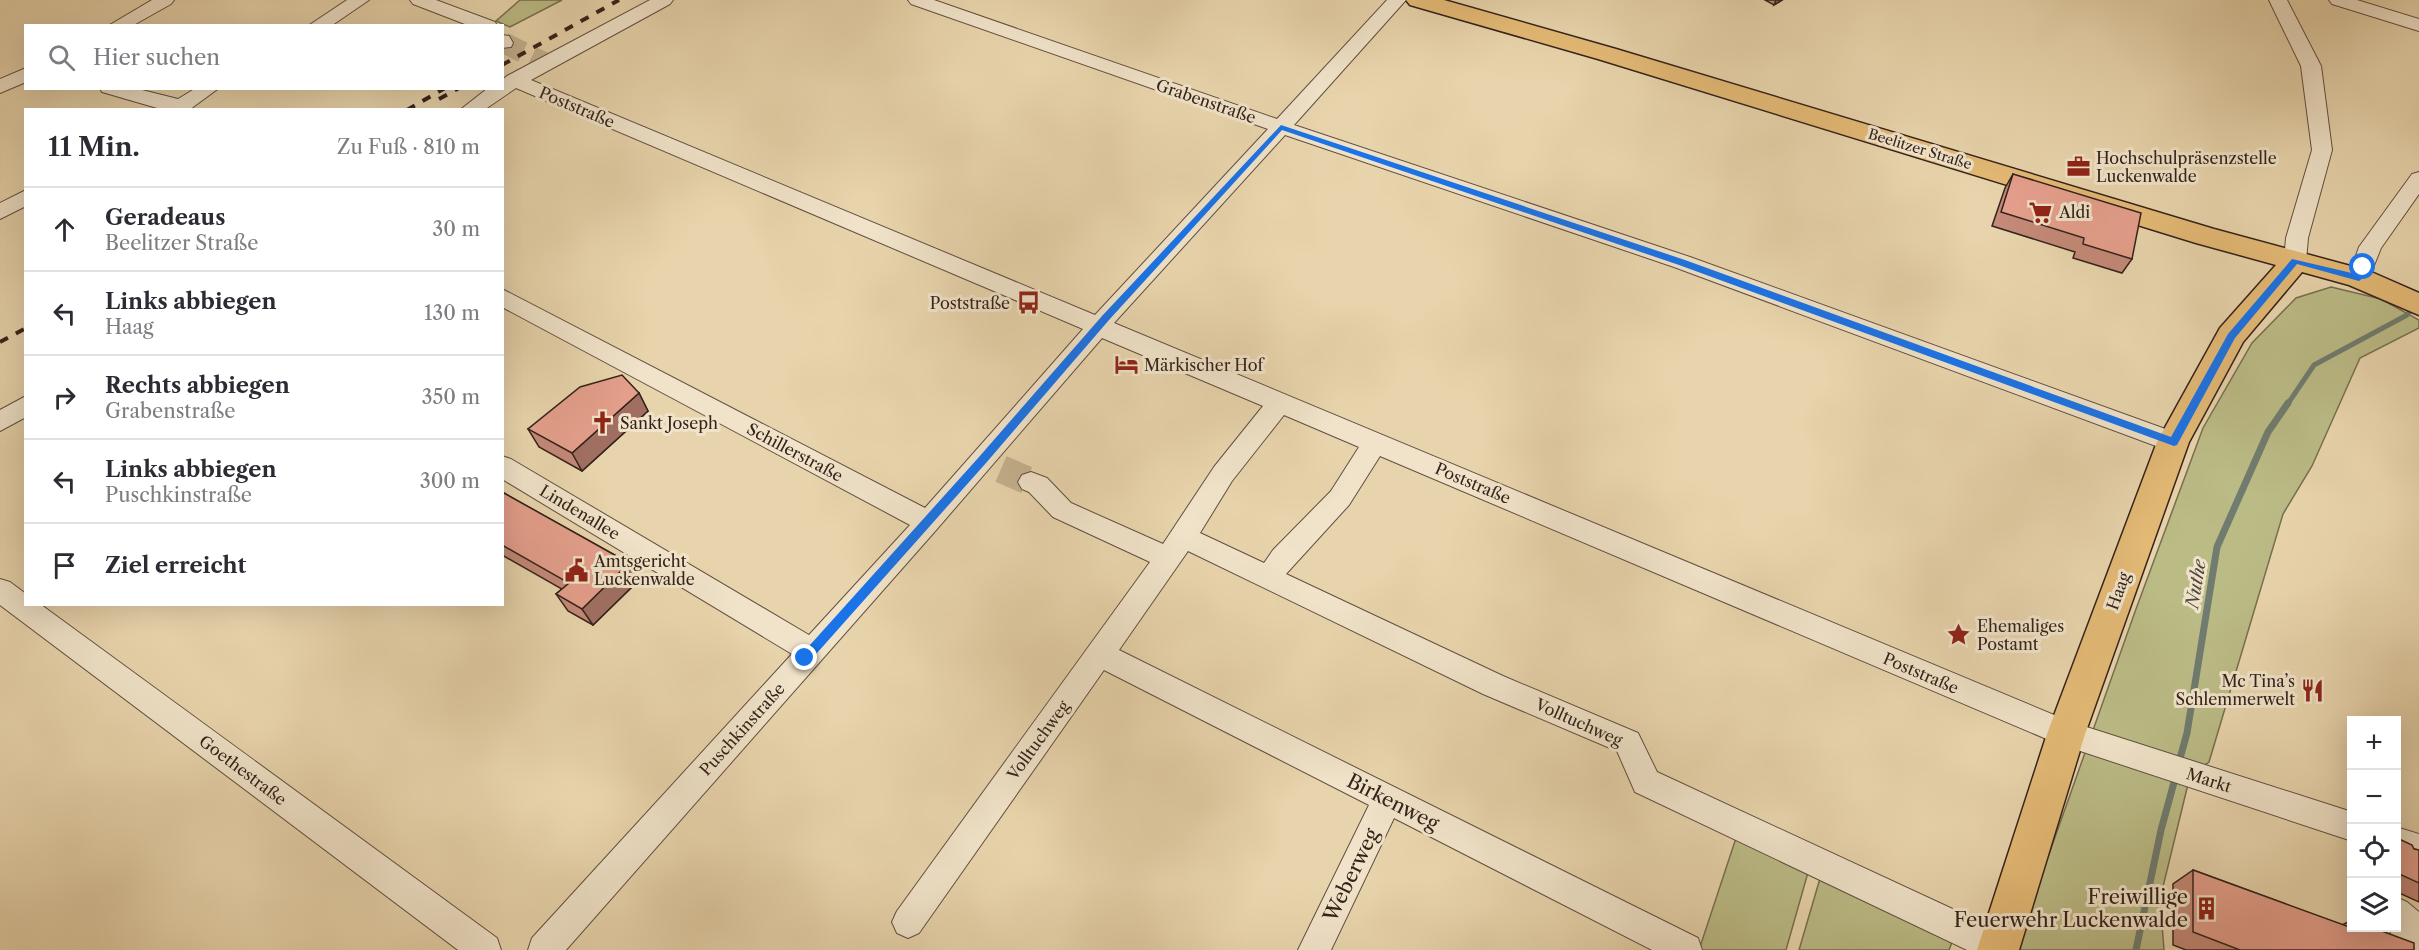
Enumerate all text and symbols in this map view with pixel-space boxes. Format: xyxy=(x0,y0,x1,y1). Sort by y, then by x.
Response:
search box xyxy=(24,24,504,90)
icon: search xyxy=(45,41,78,74)
text: Hier suchen xyxy=(93,44,220,71)
street label: Grabenstraße xyxy=(1153,75,1259,127)
street label: Poststraße xyxy=(536,82,618,132)
street label: Beelitzer Straße xyxy=(1866,125,1974,173)
text: 11 Min. xyxy=(48,131,140,163)
text: Zu Fuß · 810 m xyxy=(337,135,480,159)
place label: Hochschulpräsenzstelle Luckenwalde xyxy=(2096,148,2277,186)
office icon: Hochschulpräsenzstelle Luckenwalde xyxy=(2065,154,2091,180)
supermarket icon: Aldi xyxy=(2028,199,2054,225)
place label: Aldi xyxy=(2058,202,2090,222)
text: Geradeaus xyxy=(105,204,225,231)
icon: ahead xyxy=(48,213,81,246)
text: 30 m xyxy=(432,217,480,241)
text: Beelitzer Straße xyxy=(105,231,258,255)
route start xyxy=(2349,253,2375,279)
text: Links abbiegen xyxy=(105,288,277,315)
bus stop icon: Poststraße xyxy=(1015,290,1041,316)
place label: Poststraße xyxy=(930,293,1010,313)
icon: left xyxy=(48,297,81,330)
text: 130 m xyxy=(424,301,480,325)
text: Haag xyxy=(105,315,154,339)
hotel icon: Märkischer Hof xyxy=(1113,352,1139,378)
place label: Märkischer Hof xyxy=(1144,355,1265,375)
text: Rechts abbiegen xyxy=(105,372,290,399)
icon: right xyxy=(48,381,81,414)
text: 350 m xyxy=(422,385,480,409)
text: Grabenstraße xyxy=(105,399,235,423)
church icon: Sankt Joseph xyxy=(589,410,615,436)
place label: Sankt Joseph xyxy=(620,413,718,433)
street label: Schillerstraße xyxy=(744,418,846,486)
text: Links abbiegen xyxy=(105,456,277,483)
street label: Poststraße xyxy=(1432,458,1514,508)
icon: left xyxy=(48,465,81,498)
text: 300 m xyxy=(420,469,480,493)
street label: Lindenallee xyxy=(536,480,624,544)
text: Puschkinstraße xyxy=(105,483,252,507)
icon: arrive xyxy=(48,549,81,582)
place label: Amtsgericht Luckenwalde xyxy=(593,551,695,589)
text: Ziel erreicht xyxy=(105,552,246,579)
public building icon: Amtsgericht Luckenwalde xyxy=(563,557,589,583)
water label: Nuthe xyxy=(2181,557,2211,612)
street label: Haag xyxy=(2102,569,2134,613)
place label: Ehemaliges Postamt xyxy=(1977,616,2064,654)
place icon: Ehemaliges Postamt xyxy=(1946,622,1972,648)
route end xyxy=(791,644,817,670)
street label: Poststraße xyxy=(1880,648,1962,698)
place label: Mc Tina’s Schlemmerwelt xyxy=(2176,671,2295,709)
restaurant icon: Mc Tina’s Schlemmerwelt xyxy=(2300,677,2326,703)
street label: Puschkinstraße xyxy=(695,679,789,779)
street label: Volltuchweg xyxy=(1531,694,1626,750)
street label: Volltuchweg xyxy=(1002,696,1074,784)
map controls xyxy=(2347,716,2401,932)
button: + xyxy=(2347,716,2401,770)
street label: Goethestraße xyxy=(195,731,291,809)
street label: Markt xyxy=(2184,763,2234,797)
street label: Birkenweg xyxy=(1343,769,1443,836)
button: − xyxy=(2347,770,2401,824)
street label: Weberweg xyxy=(1318,824,1384,926)
button: locate xyxy=(2347,824,2401,878)
button: layers xyxy=(2347,878,2401,932)
place label: Freiwillige Feuerwehr Luckenwalde xyxy=(1954,885,2188,932)
building icon: Freiwillige Feuerwehr Luckenwalde xyxy=(2193,895,2219,921)

